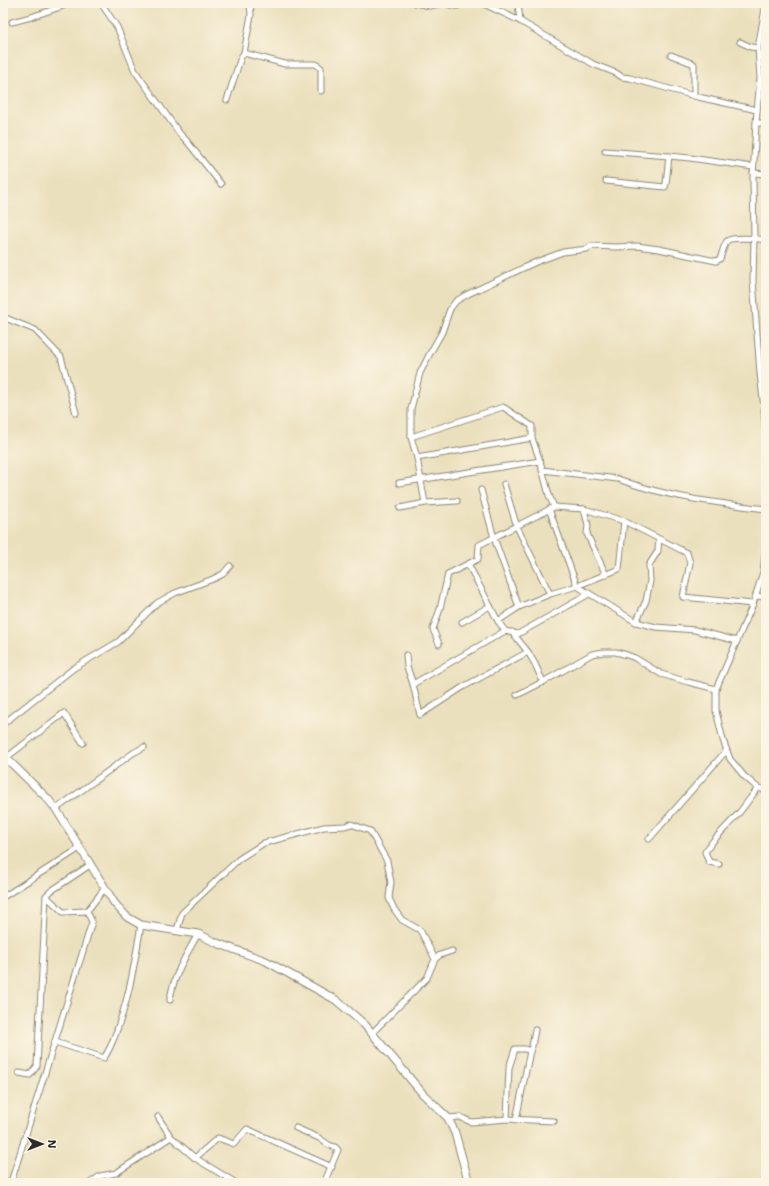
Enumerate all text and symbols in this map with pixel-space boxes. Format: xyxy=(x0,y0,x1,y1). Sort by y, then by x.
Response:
north arrow xyxy=(22,1124,62,1164)
text: N xyxy=(44,1140,59,1149)

